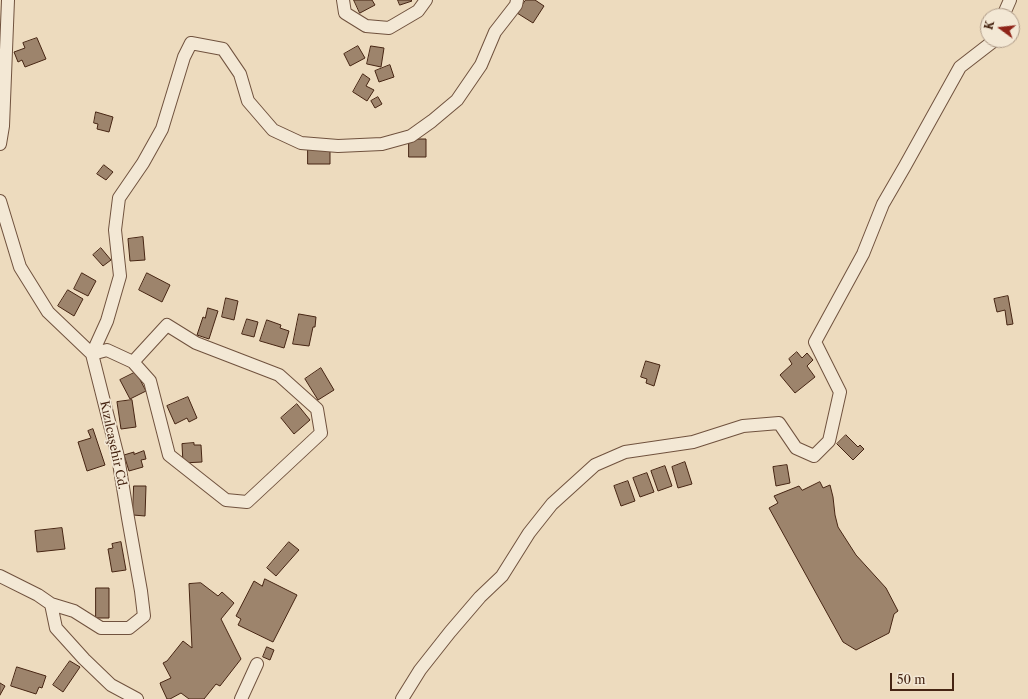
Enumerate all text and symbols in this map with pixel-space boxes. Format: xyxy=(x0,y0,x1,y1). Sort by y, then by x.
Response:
north arrow xyxy=(980,8,1020,48)
text: K xyxy=(981,19,997,31)
street label: Kızılcaşehir Cd. xyxy=(97,399,129,491)
scale bar xyxy=(892,665,956,691)
text: 50 m xyxy=(897,672,926,687)

